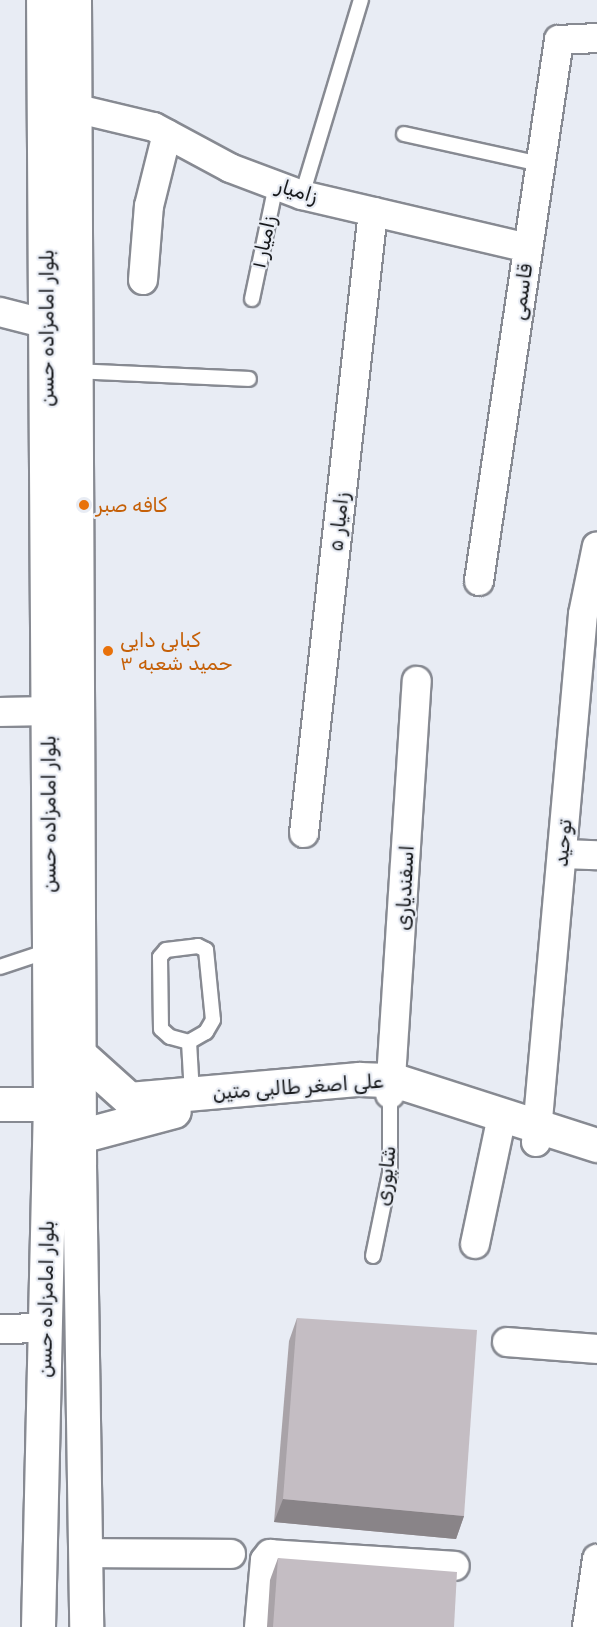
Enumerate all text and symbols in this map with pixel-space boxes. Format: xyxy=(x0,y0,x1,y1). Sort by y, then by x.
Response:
street label: زامیار xyxy=(273,173,321,209)
street label: زامیار ۱ xyxy=(247,213,281,271)
street label: بلوار امامزاده حسن xyxy=(35,249,59,407)
street label: قاسمی xyxy=(506,262,538,322)
street label: زامیار ۵ xyxy=(324,491,354,553)
place label: کافه صبر xyxy=(96,493,167,517)
marker: کافه صبر xyxy=(77,498,91,512)
place label: کبابی دایی حمید شعبه ۳ xyxy=(120,628,232,675)
marker: کبابی دایی حمید شعبه ۳ xyxy=(101,644,115,658)
street label: بلوار امامزاده حسن xyxy=(37,735,61,893)
street label: توحید xyxy=(549,818,577,868)
street label: اسفندیاری xyxy=(391,845,419,931)
street label: علی اصغر طالبی متین xyxy=(212,1069,384,1105)
street label: شاپوری xyxy=(371,1145,401,1207)
street label: بلوار امامزاده حسن xyxy=(33,1220,59,1378)

